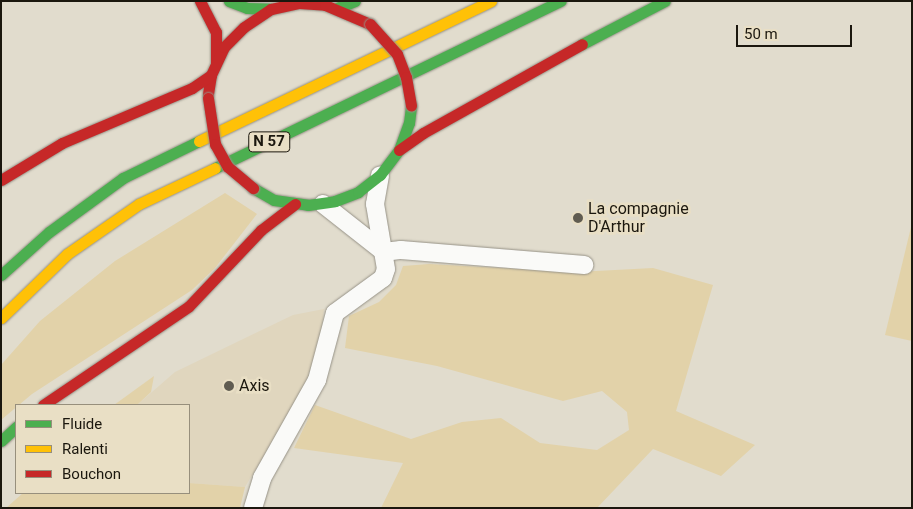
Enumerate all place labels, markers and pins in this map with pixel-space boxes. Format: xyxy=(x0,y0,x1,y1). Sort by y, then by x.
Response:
place label: La compagnie D'Arthur xyxy=(588,199,689,237)
marker: La compagnie D'Arthur xyxy=(572,212,584,224)
place label: Axis xyxy=(239,376,270,396)
marker: Axis xyxy=(223,380,235,392)

